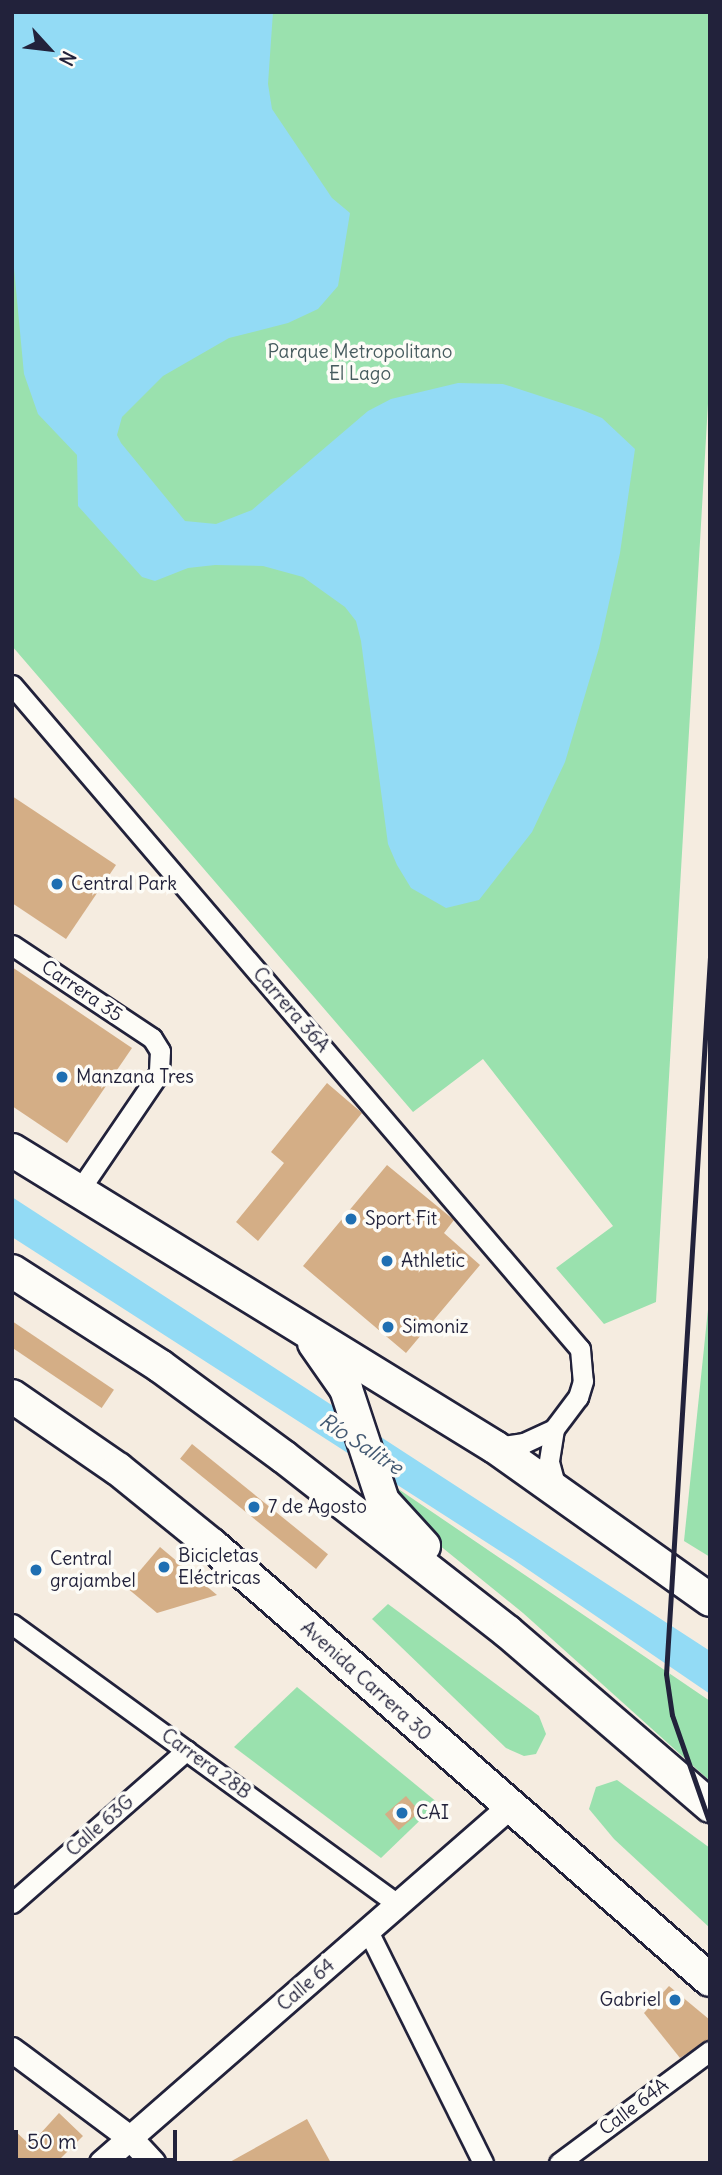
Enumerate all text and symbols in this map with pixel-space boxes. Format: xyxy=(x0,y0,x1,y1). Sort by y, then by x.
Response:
north arrow xyxy=(14,14,84,84)
text: N xyxy=(54,47,81,70)
park label: Parque Metropolitano El Lago xyxy=(268,341,452,385)
place label: Central Park xyxy=(71,873,177,895)
marker: Central Park xyxy=(49,876,65,892)
street label: Carrera 35 xyxy=(37,956,127,1026)
street label: Carrera 36A xyxy=(248,963,334,1057)
place label: Manzana Tres xyxy=(76,1066,194,1088)
marker: Manzana Tres xyxy=(54,1069,70,1085)
place label: Sport Fit xyxy=(365,1208,437,1230)
marker: Sport Fit xyxy=(343,1211,359,1227)
place label: Athletic xyxy=(401,1250,465,1272)
marker: Athletic xyxy=(379,1253,395,1269)
place label: Simoniz xyxy=(402,1316,468,1338)
marker: Simoniz xyxy=(380,1319,396,1335)
water label: Río Salitre xyxy=(315,1408,407,1480)
place label: 7 de Agosto xyxy=(268,1496,367,1518)
marker: 7 de Agosto xyxy=(246,1499,262,1515)
place label: Bicicletas Eléctricas xyxy=(178,1545,261,1589)
place label: Central grajambel xyxy=(50,1548,136,1592)
marker: Bicicletas Eléctricas xyxy=(156,1559,172,1575)
marker: Central grajambel xyxy=(28,1562,44,1578)
street label: Avenida Carrera 30 xyxy=(296,1616,436,1746)
street label: Carrera 28B xyxy=(157,1724,255,1804)
street label: Calle 63G xyxy=(62,1791,138,1861)
place label: CAI xyxy=(416,1802,449,1824)
marker: CAI xyxy=(394,1805,410,1821)
street label: Calle 64 xyxy=(273,1954,339,2016)
place label: Gabriel xyxy=(599,1989,661,2011)
marker: Gabriel xyxy=(667,1992,683,2008)
street label: Calle 64A xyxy=(595,2074,673,2140)
scale bar xyxy=(18,2116,180,2160)
text: 50 m xyxy=(27,2128,76,2155)

